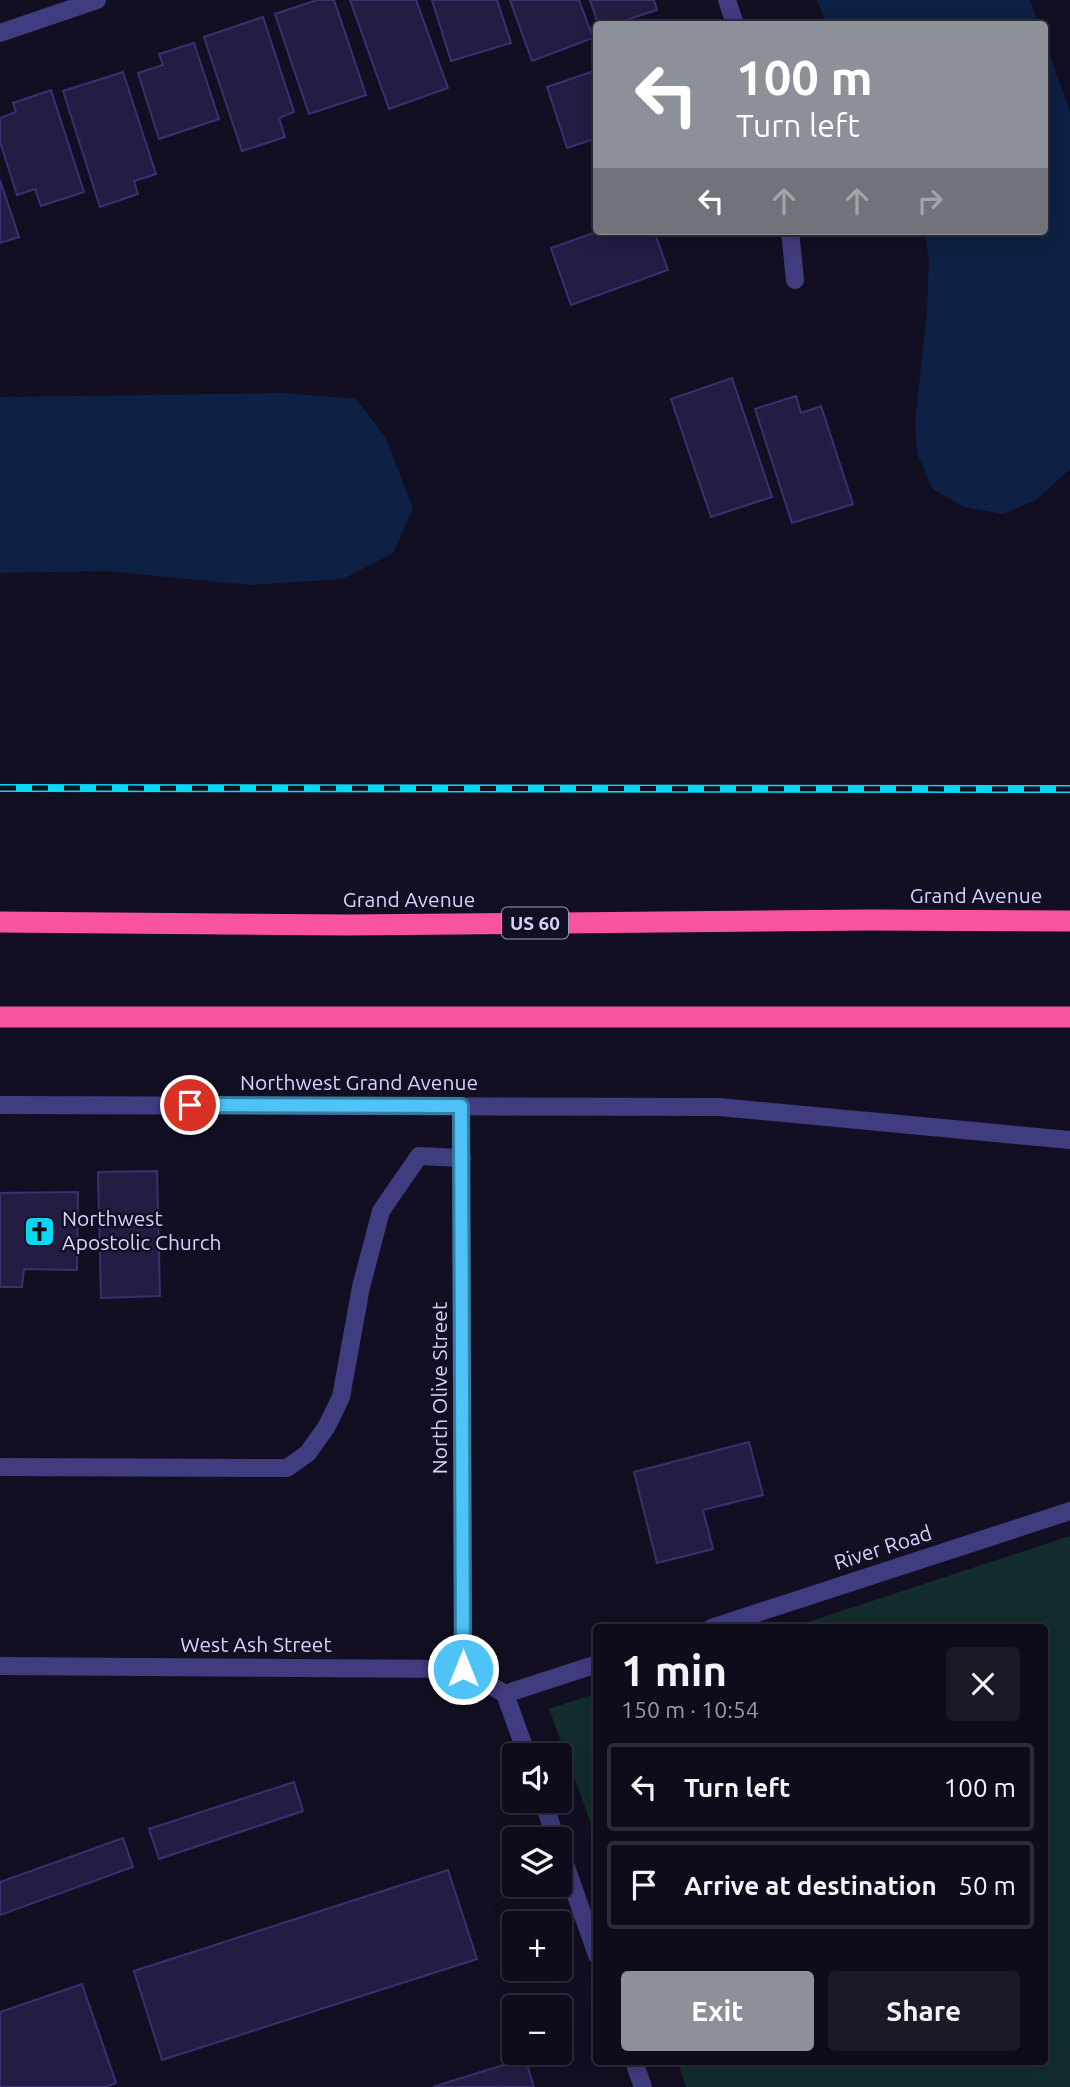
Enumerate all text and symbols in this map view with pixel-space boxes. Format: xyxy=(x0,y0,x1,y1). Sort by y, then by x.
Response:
icon: left xyxy=(621,49,712,140)
text: 100 m xyxy=(736,49,873,104)
text: Turn left xyxy=(736,107,860,143)
icon: left xyxy=(692,182,730,220)
icon: ahead xyxy=(765,182,803,220)
icon: ahead xyxy=(838,182,876,220)
icon: right xyxy=(911,182,949,220)
street label: Grand Avenue xyxy=(910,883,1042,907)
street label: Grand Avenue xyxy=(343,887,475,911)
road number: US 60 xyxy=(502,908,568,939)
street label: Northwest Grand Avenue xyxy=(240,1070,478,1094)
pin xyxy=(160,1075,220,1135)
icon: arrive xyxy=(171,1086,209,1124)
place label: Northwest Apostolic Church xyxy=(62,1206,222,1254)
church icon: Northwest Apostolic Church xyxy=(22,1214,56,1248)
street label: North Olive Street xyxy=(427,1302,451,1474)
street label: River Road xyxy=(831,1520,934,1574)
street label: West Ash Street xyxy=(180,1632,332,1656)
position arrow xyxy=(426,1632,500,1706)
text: 1 min xyxy=(621,1647,727,1694)
button: close xyxy=(946,1647,1020,1721)
text: 150 m · 10:54 xyxy=(621,1697,759,1722)
map controls xyxy=(502,1743,572,2065)
button: sound xyxy=(502,1743,572,1813)
icon: left xyxy=(625,1768,663,1806)
text: Turn left xyxy=(684,1773,790,1802)
text: 100 m xyxy=(944,1773,1016,1802)
button: layers xyxy=(502,1827,572,1897)
icon: arrive xyxy=(625,1866,663,1904)
text: Arrive at destination xyxy=(684,1871,937,1900)
text: 50 m xyxy=(958,1871,1016,1900)
button: + xyxy=(502,1911,572,1981)
button: Exit xyxy=(621,1971,814,2051)
button: Share xyxy=(828,1971,1020,2051)
button: − xyxy=(502,1995,572,2065)

